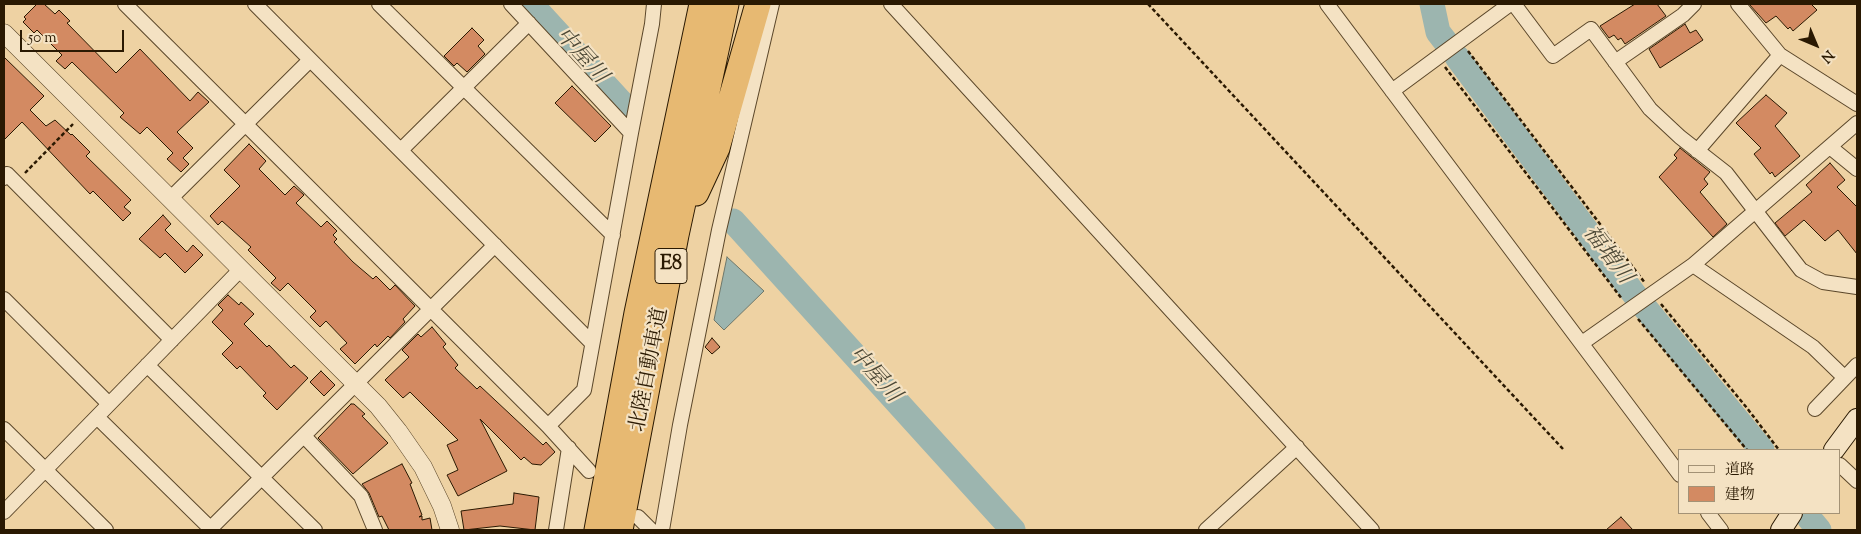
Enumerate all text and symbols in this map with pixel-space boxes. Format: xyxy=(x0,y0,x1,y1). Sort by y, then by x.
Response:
scale bar xyxy=(22,20,126,52)
north arrow xyxy=(1791,20,1841,70)
water label: 中屋川 xyxy=(548,24,612,90)
text: 50 m xyxy=(28,28,57,49)
text: N xyxy=(1816,45,1838,67)
water label: 福増川 xyxy=(1576,222,1636,290)
road number: E8 xyxy=(655,248,687,284)
street label: 北陸自動車道 xyxy=(627,306,675,434)
water label: 中屋川 xyxy=(841,343,905,409)
legend xyxy=(1678,449,1841,514)
text: 道路 xyxy=(1725,460,1755,481)
text: 建物 xyxy=(1725,485,1755,506)

